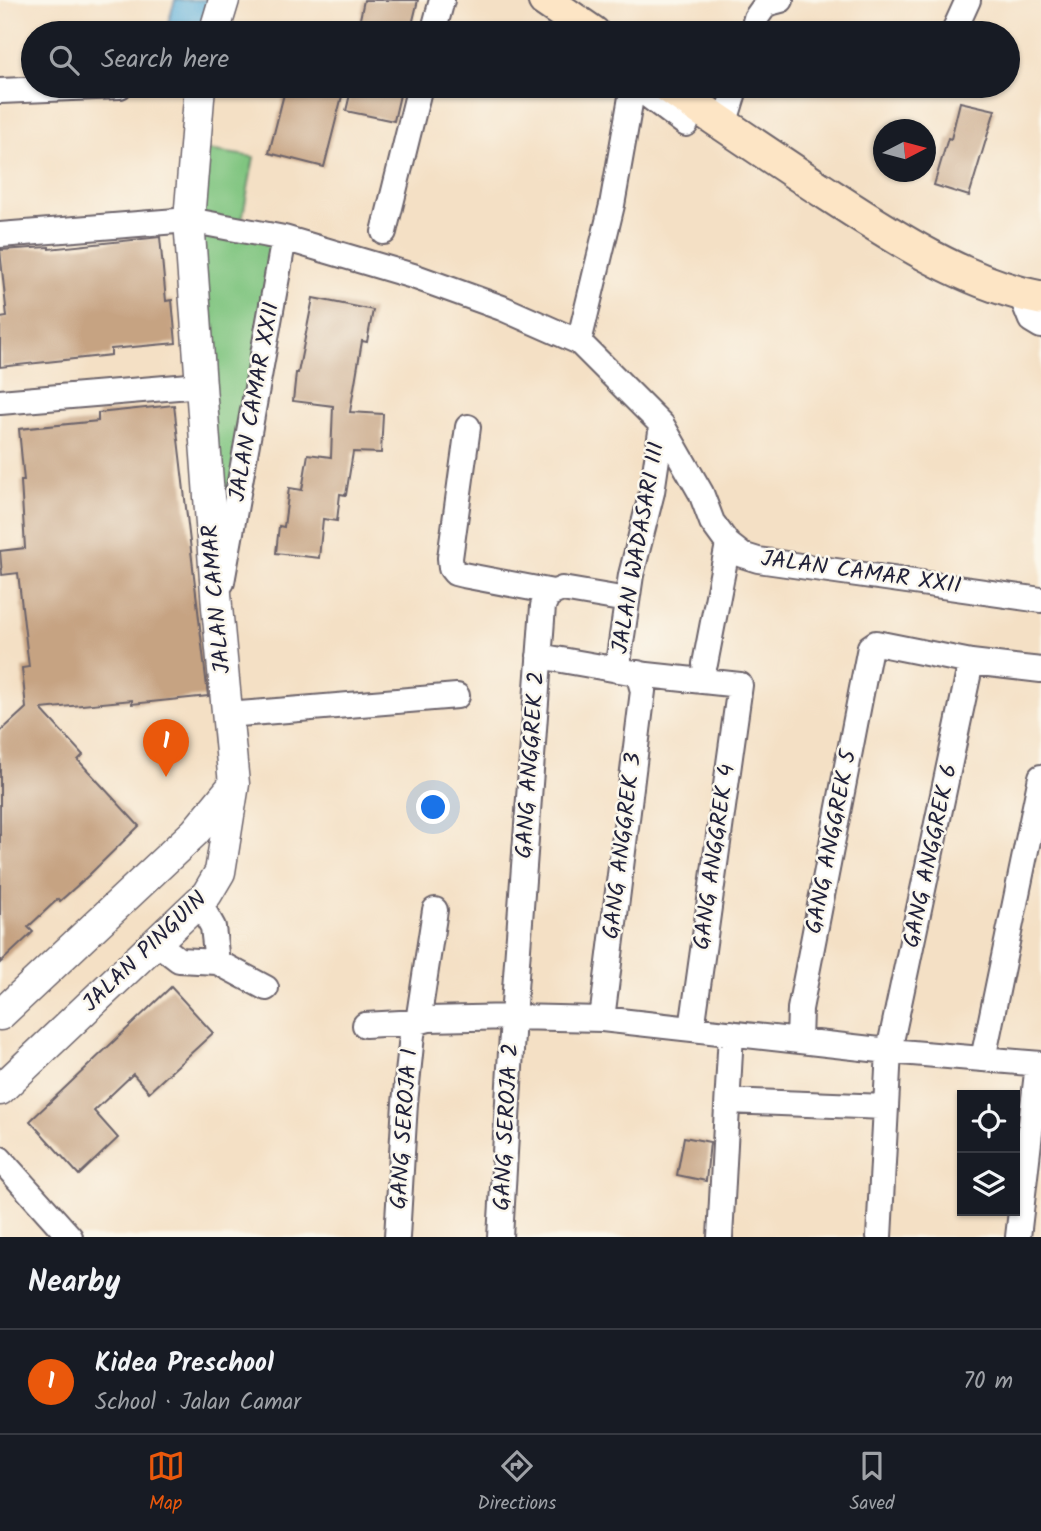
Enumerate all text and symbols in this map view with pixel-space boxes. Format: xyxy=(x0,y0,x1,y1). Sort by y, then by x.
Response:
search box xyxy=(21,21,1020,98)
text: Search here xyxy=(101,39,229,81)
icon: search xyxy=(45,41,83,79)
north arrow xyxy=(873,119,936,182)
street label: JALAN CAMAR XXII xyxy=(220,300,290,504)
street label: JALAN WADASARI III xyxy=(603,439,675,657)
street label: JALAN CAMAR xyxy=(193,523,241,675)
street label: JALAN CAMAR XXII xyxy=(759,541,963,605)
street label: GANG ANGGREK 2 xyxy=(506,670,556,860)
pin: 1 xyxy=(143,719,189,777)
street label: GANG ANGGREK 5 xyxy=(797,745,868,937)
street label: GANG ANGGREK 3 xyxy=(594,751,652,941)
street label: GANG ANGGREK 6 xyxy=(894,761,968,951)
street label: GANG ANGGREK 4 xyxy=(684,762,746,952)
your location xyxy=(416,790,450,824)
street label: JALAN PINGUIN xyxy=(74,883,216,1021)
street label: GANG SEROJA 2 xyxy=(485,1042,529,1212)
street label: GANG SEROJA 1 xyxy=(381,1047,429,1211)
map controls xyxy=(957,1090,1020,1216)
button: locate xyxy=(957,1090,1020,1153)
button: layers xyxy=(957,1153,1020,1216)
text: Nearby xyxy=(28,1259,120,1307)
text: Kidea Preschool xyxy=(95,1343,274,1385)
text: 1 xyxy=(48,1364,54,1400)
text: 70 m xyxy=(963,1364,1013,1400)
text: School · Jalan Camar xyxy=(95,1385,301,1421)
tab: Map xyxy=(147,1447,185,1519)
tab: Directions xyxy=(478,1447,556,1519)
tab: Saved xyxy=(849,1447,894,1519)

